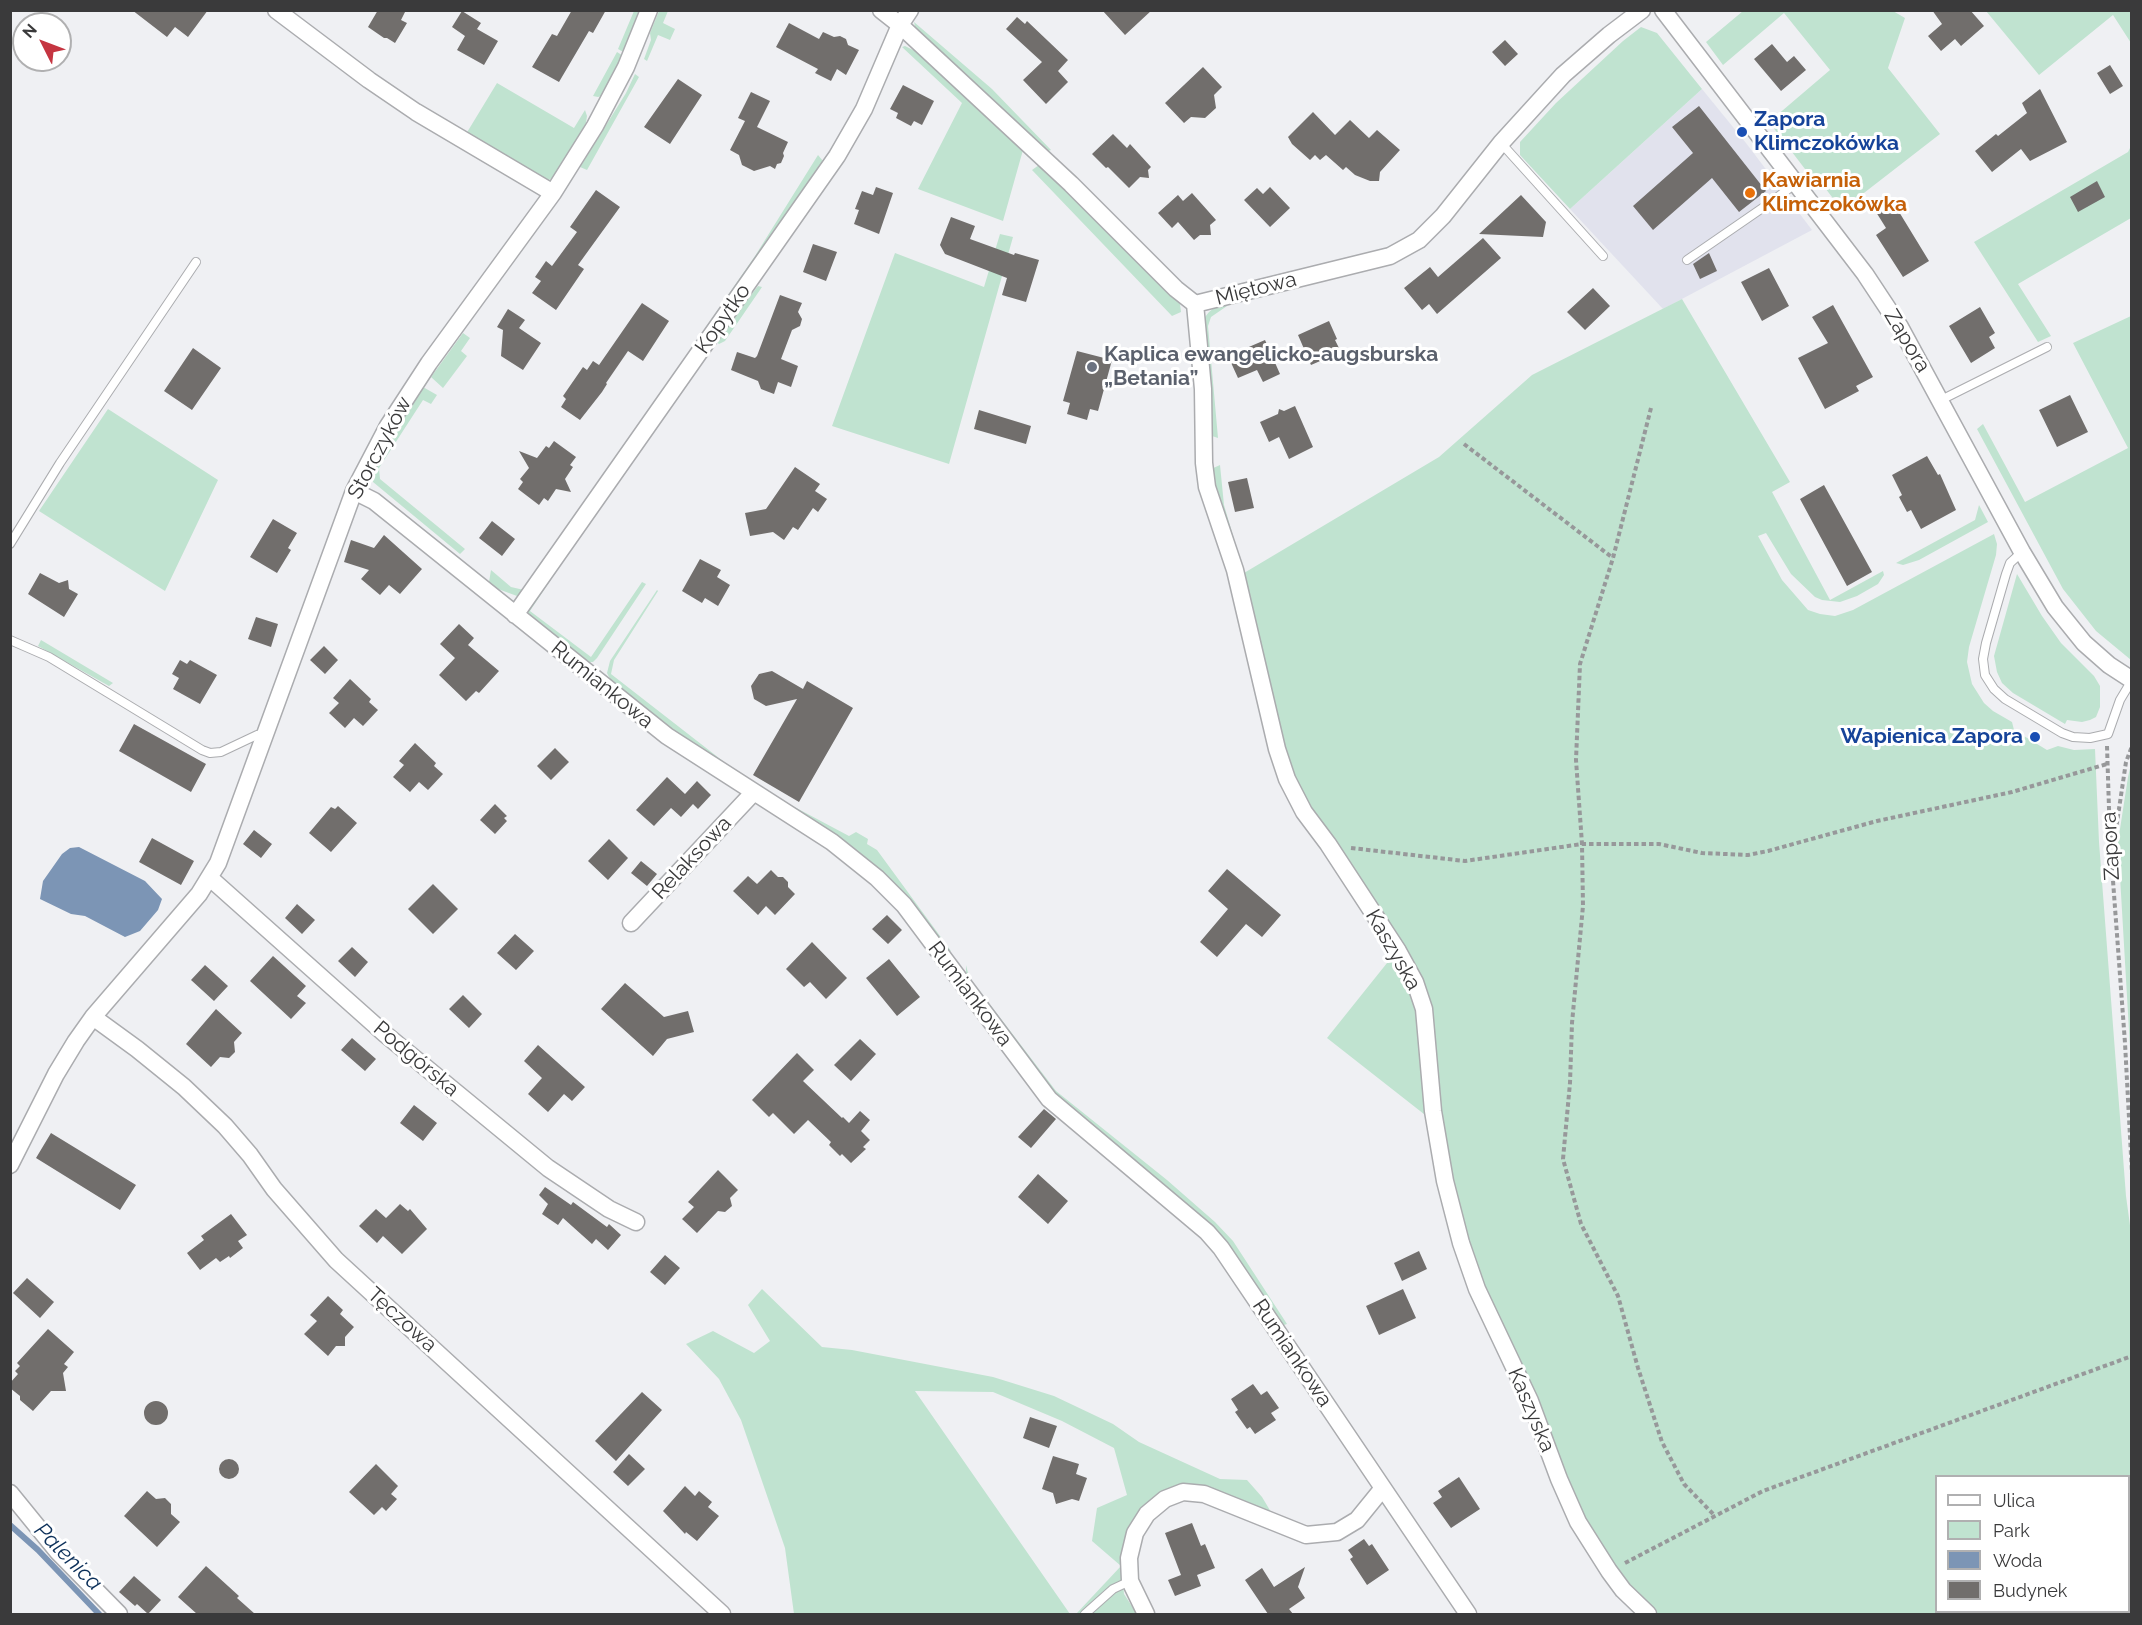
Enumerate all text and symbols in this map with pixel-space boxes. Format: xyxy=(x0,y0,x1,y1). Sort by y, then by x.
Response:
north arrow xyxy=(12,12,72,72)
text: N xyxy=(19,20,41,42)
place label: Zapora Klimczokówka xyxy=(1754,107,1899,157)
marker: Zapora Klimczokówka xyxy=(1735,125,1749,139)
place label: Kawiarnia Klimczokówka xyxy=(1762,168,1907,218)
marker: Kawiarnia Klimczokówka xyxy=(1743,186,1757,200)
street label: Miętowa xyxy=(1213,267,1299,311)
street label: Kopytko xyxy=(690,279,756,359)
street label: Zapora xyxy=(1878,305,1936,377)
place label: Kaplica ewangelicko-augsburska „Betania” xyxy=(1104,342,1438,392)
marker: Kaplica ewangelicko-augsburska „Betania” xyxy=(1085,360,1099,374)
street label: Storczyków xyxy=(343,393,417,503)
street label: Rumiankowa xyxy=(546,636,658,734)
place label: Wapienica Zapora xyxy=(1840,724,2023,750)
marker: Wapienica Zapora xyxy=(2028,730,2042,744)
street label: Relaksowa xyxy=(647,811,737,905)
street label: Zapora xyxy=(2097,811,2125,881)
street label: Kaszyska xyxy=(1360,905,1426,995)
street label: Rumiankowa xyxy=(922,937,1018,1051)
street label: Podgórska xyxy=(368,1016,464,1102)
street label: Tęczowa xyxy=(362,1282,442,1358)
street label: Rumiankowa xyxy=(1247,1294,1337,1412)
street label: Kaszyska xyxy=(1502,1364,1560,1456)
legend xyxy=(1935,1475,2130,1613)
text: Ulica xyxy=(1993,1490,2035,1511)
water label: Palenica xyxy=(28,1517,108,1597)
text: Park xyxy=(1993,1520,2030,1541)
text: Woda xyxy=(1993,1550,2042,1571)
text: Budynek xyxy=(1993,1580,2067,1601)

